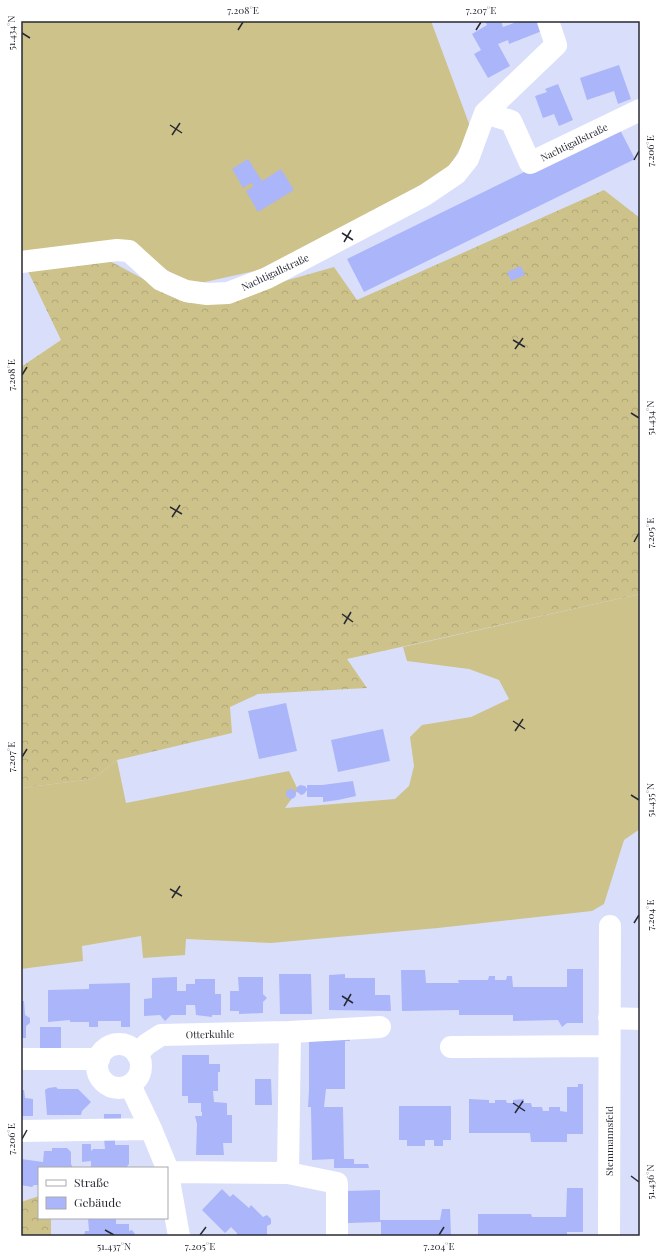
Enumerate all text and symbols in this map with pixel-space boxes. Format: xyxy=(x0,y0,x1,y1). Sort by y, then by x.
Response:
text: 7.208°E xyxy=(227,3,259,17)
text: 7.207°E xyxy=(466,3,496,17)
text: 51.434°N xyxy=(4,16,18,50)
street label: Nachtigallstraße xyxy=(538,120,610,164)
text: 7.206°E xyxy=(643,135,657,167)
street label: Nachtigallstraße xyxy=(239,250,311,294)
text: 7.208°E xyxy=(4,359,18,391)
text: 51.434°N xyxy=(643,401,657,435)
text: 7.205°E xyxy=(643,518,657,548)
text: 7.207°E xyxy=(4,742,18,772)
text: 51.435°N xyxy=(643,783,657,817)
text: 7.204°E xyxy=(643,899,657,931)
street label: Otterkuhle xyxy=(186,1027,234,1041)
street label: Stemmannsfeld xyxy=(602,1106,616,1176)
text: 7.206°E xyxy=(4,1123,18,1155)
text: 51.436°N xyxy=(643,1164,657,1200)
legend xyxy=(38,1167,168,1219)
text: Straße xyxy=(74,1174,109,1190)
text: Gebäude xyxy=(74,1194,121,1210)
text: 51.437°N xyxy=(97,1239,131,1253)
text: 7.205°E xyxy=(185,1239,215,1253)
text: 7.204°E xyxy=(423,1239,455,1253)

